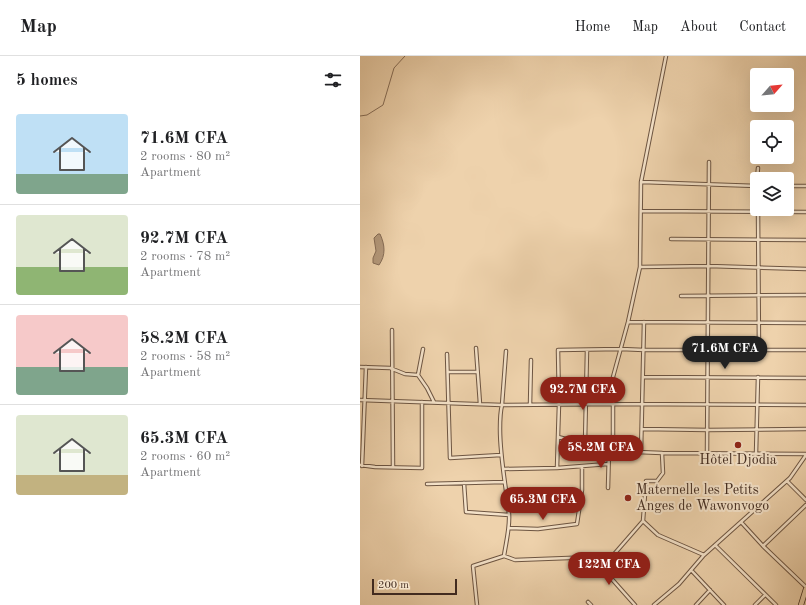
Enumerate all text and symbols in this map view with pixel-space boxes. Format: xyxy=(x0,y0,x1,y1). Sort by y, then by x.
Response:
text: Map xyxy=(20,18,57,37)
text: Home xyxy=(575,20,610,34)
text: Map xyxy=(632,20,658,34)
text: About xyxy=(680,20,717,34)
text: Contact xyxy=(739,20,786,34)
north arrow xyxy=(750,68,794,112)
map controls xyxy=(750,68,794,216)
icon: filters xyxy=(322,69,344,91)
text: 5 homes xyxy=(16,72,78,89)
button: locate xyxy=(750,120,794,164)
icon: home xyxy=(48,130,96,178)
text: 71.6M CFA xyxy=(140,130,228,147)
text: 2 rooms · 80 m² xyxy=(140,150,230,163)
text: Apartment xyxy=(140,166,201,179)
button: layers xyxy=(750,172,794,216)
text: 92.7M CFA xyxy=(140,230,228,247)
icon: home xyxy=(48,231,96,279)
text: 2 rooms · 78 m² xyxy=(140,250,230,263)
text: Apartment xyxy=(140,266,201,279)
text: 58.2M CFA xyxy=(140,330,228,347)
icon: home xyxy=(48,331,96,379)
pin: 71.6M CFA xyxy=(679,336,771,370)
text: 71.6M CFA xyxy=(691,342,759,355)
text: 2 rooms · 58 m² xyxy=(140,350,230,363)
text: Apartment xyxy=(140,366,201,379)
pin: 92.7M CFA xyxy=(537,377,629,411)
text: 92.7M CFA xyxy=(549,383,617,396)
text: 65.3M CFA xyxy=(140,430,228,447)
icon: home xyxy=(48,431,96,479)
pin: 58.2M CFA xyxy=(555,435,647,469)
marker: Hôtel Djodia xyxy=(733,440,743,450)
text: 58.2M CFA xyxy=(567,441,635,454)
text: 2 rooms · 60 m² xyxy=(140,450,230,463)
place label: Hôtel Djodia xyxy=(699,453,777,467)
text: Apartment xyxy=(140,466,201,479)
place label: Maternelle les Petits Anges de Wawonvogo xyxy=(636,483,769,513)
pin: 65.3M CFA xyxy=(497,487,589,521)
text: 65.3M CFA xyxy=(509,493,577,506)
marker: Maternelle les Petits Anges de Wawonvogo xyxy=(623,493,633,503)
pin: 122M CFA xyxy=(568,552,650,586)
text: 122M CFA xyxy=(577,558,641,571)
scale bar xyxy=(372,577,457,596)
text: 200 m xyxy=(378,580,409,591)

